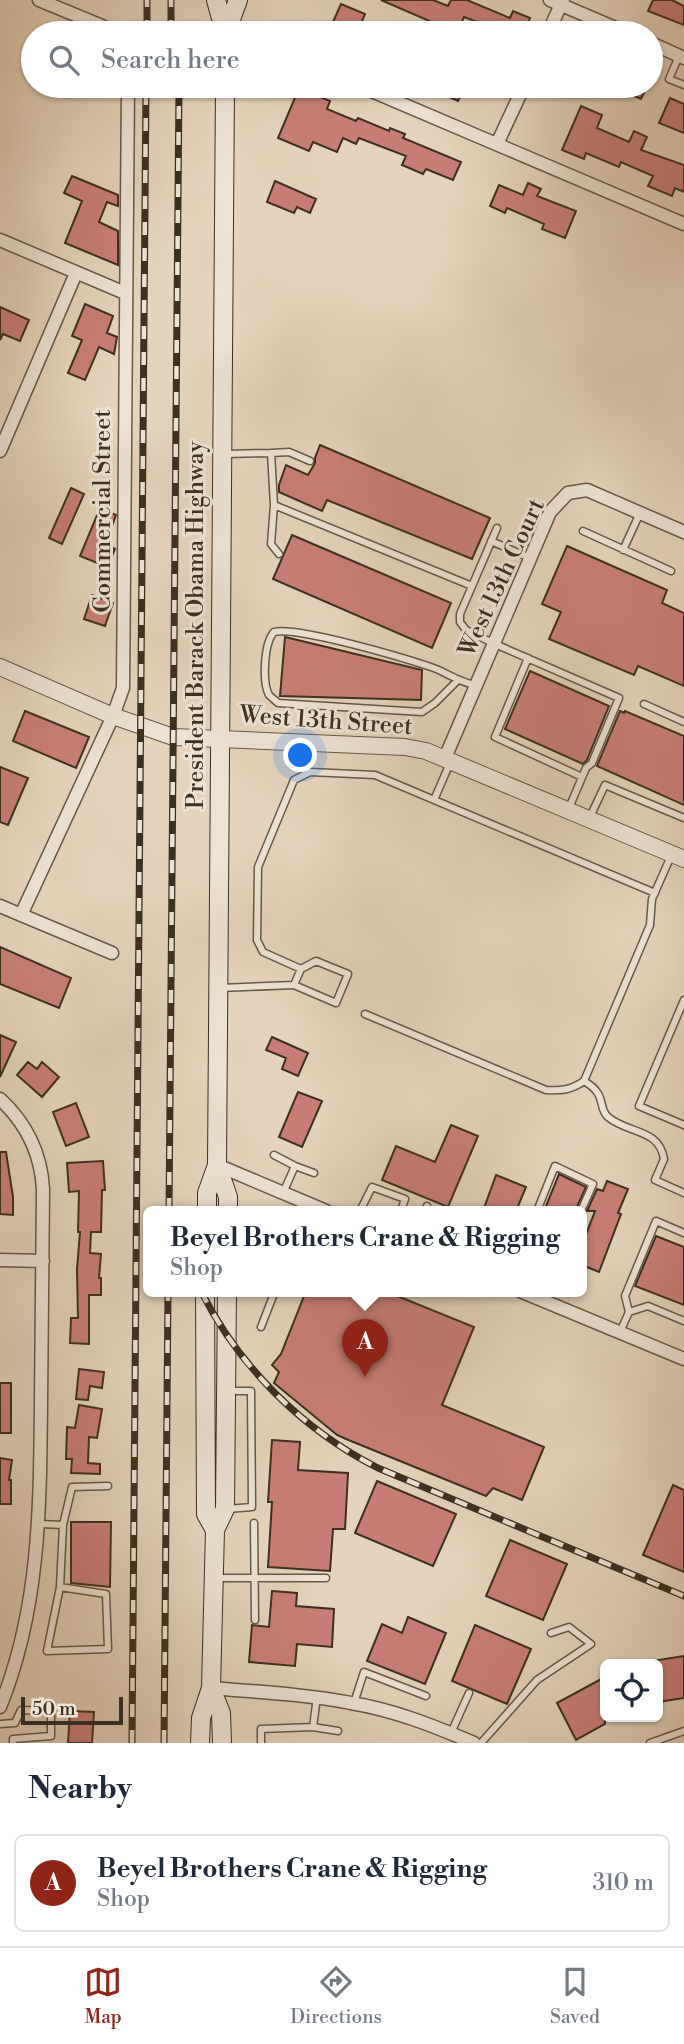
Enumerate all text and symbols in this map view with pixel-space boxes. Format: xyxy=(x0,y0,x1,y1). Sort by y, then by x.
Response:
search box xyxy=(21,21,663,98)
icon: search xyxy=(45,41,83,79)
text: Search here xyxy=(101,44,240,76)
street label: Commercial Street xyxy=(88,409,118,613)
street label: President Barack Obama Highway xyxy=(181,440,211,809)
street label: West 13th Court xyxy=(452,494,552,663)
street label: West 13th Street xyxy=(238,700,414,742)
your location xyxy=(283,738,317,772)
popup xyxy=(143,1206,587,1297)
text: Beyel Brothers Crane & Rigging xyxy=(170,1222,560,1254)
text: Shop xyxy=(170,1254,223,1282)
pin: A xyxy=(342,1319,388,1377)
map controls xyxy=(600,1659,663,1722)
button: locate xyxy=(600,1659,663,1722)
scale bar xyxy=(21,1694,122,1726)
text: 50 m xyxy=(32,1697,76,1721)
text: Nearby xyxy=(28,1770,132,1808)
text: Beyel Brothers Crane & Rigging xyxy=(97,1853,487,1885)
text: A xyxy=(45,1869,61,1897)
text: 310 m xyxy=(593,1869,654,1897)
text: Shop xyxy=(97,1885,150,1913)
tab: Map xyxy=(84,1963,122,2029)
tab: Directions xyxy=(290,1963,382,2029)
tab: Saved xyxy=(550,1963,600,2029)

